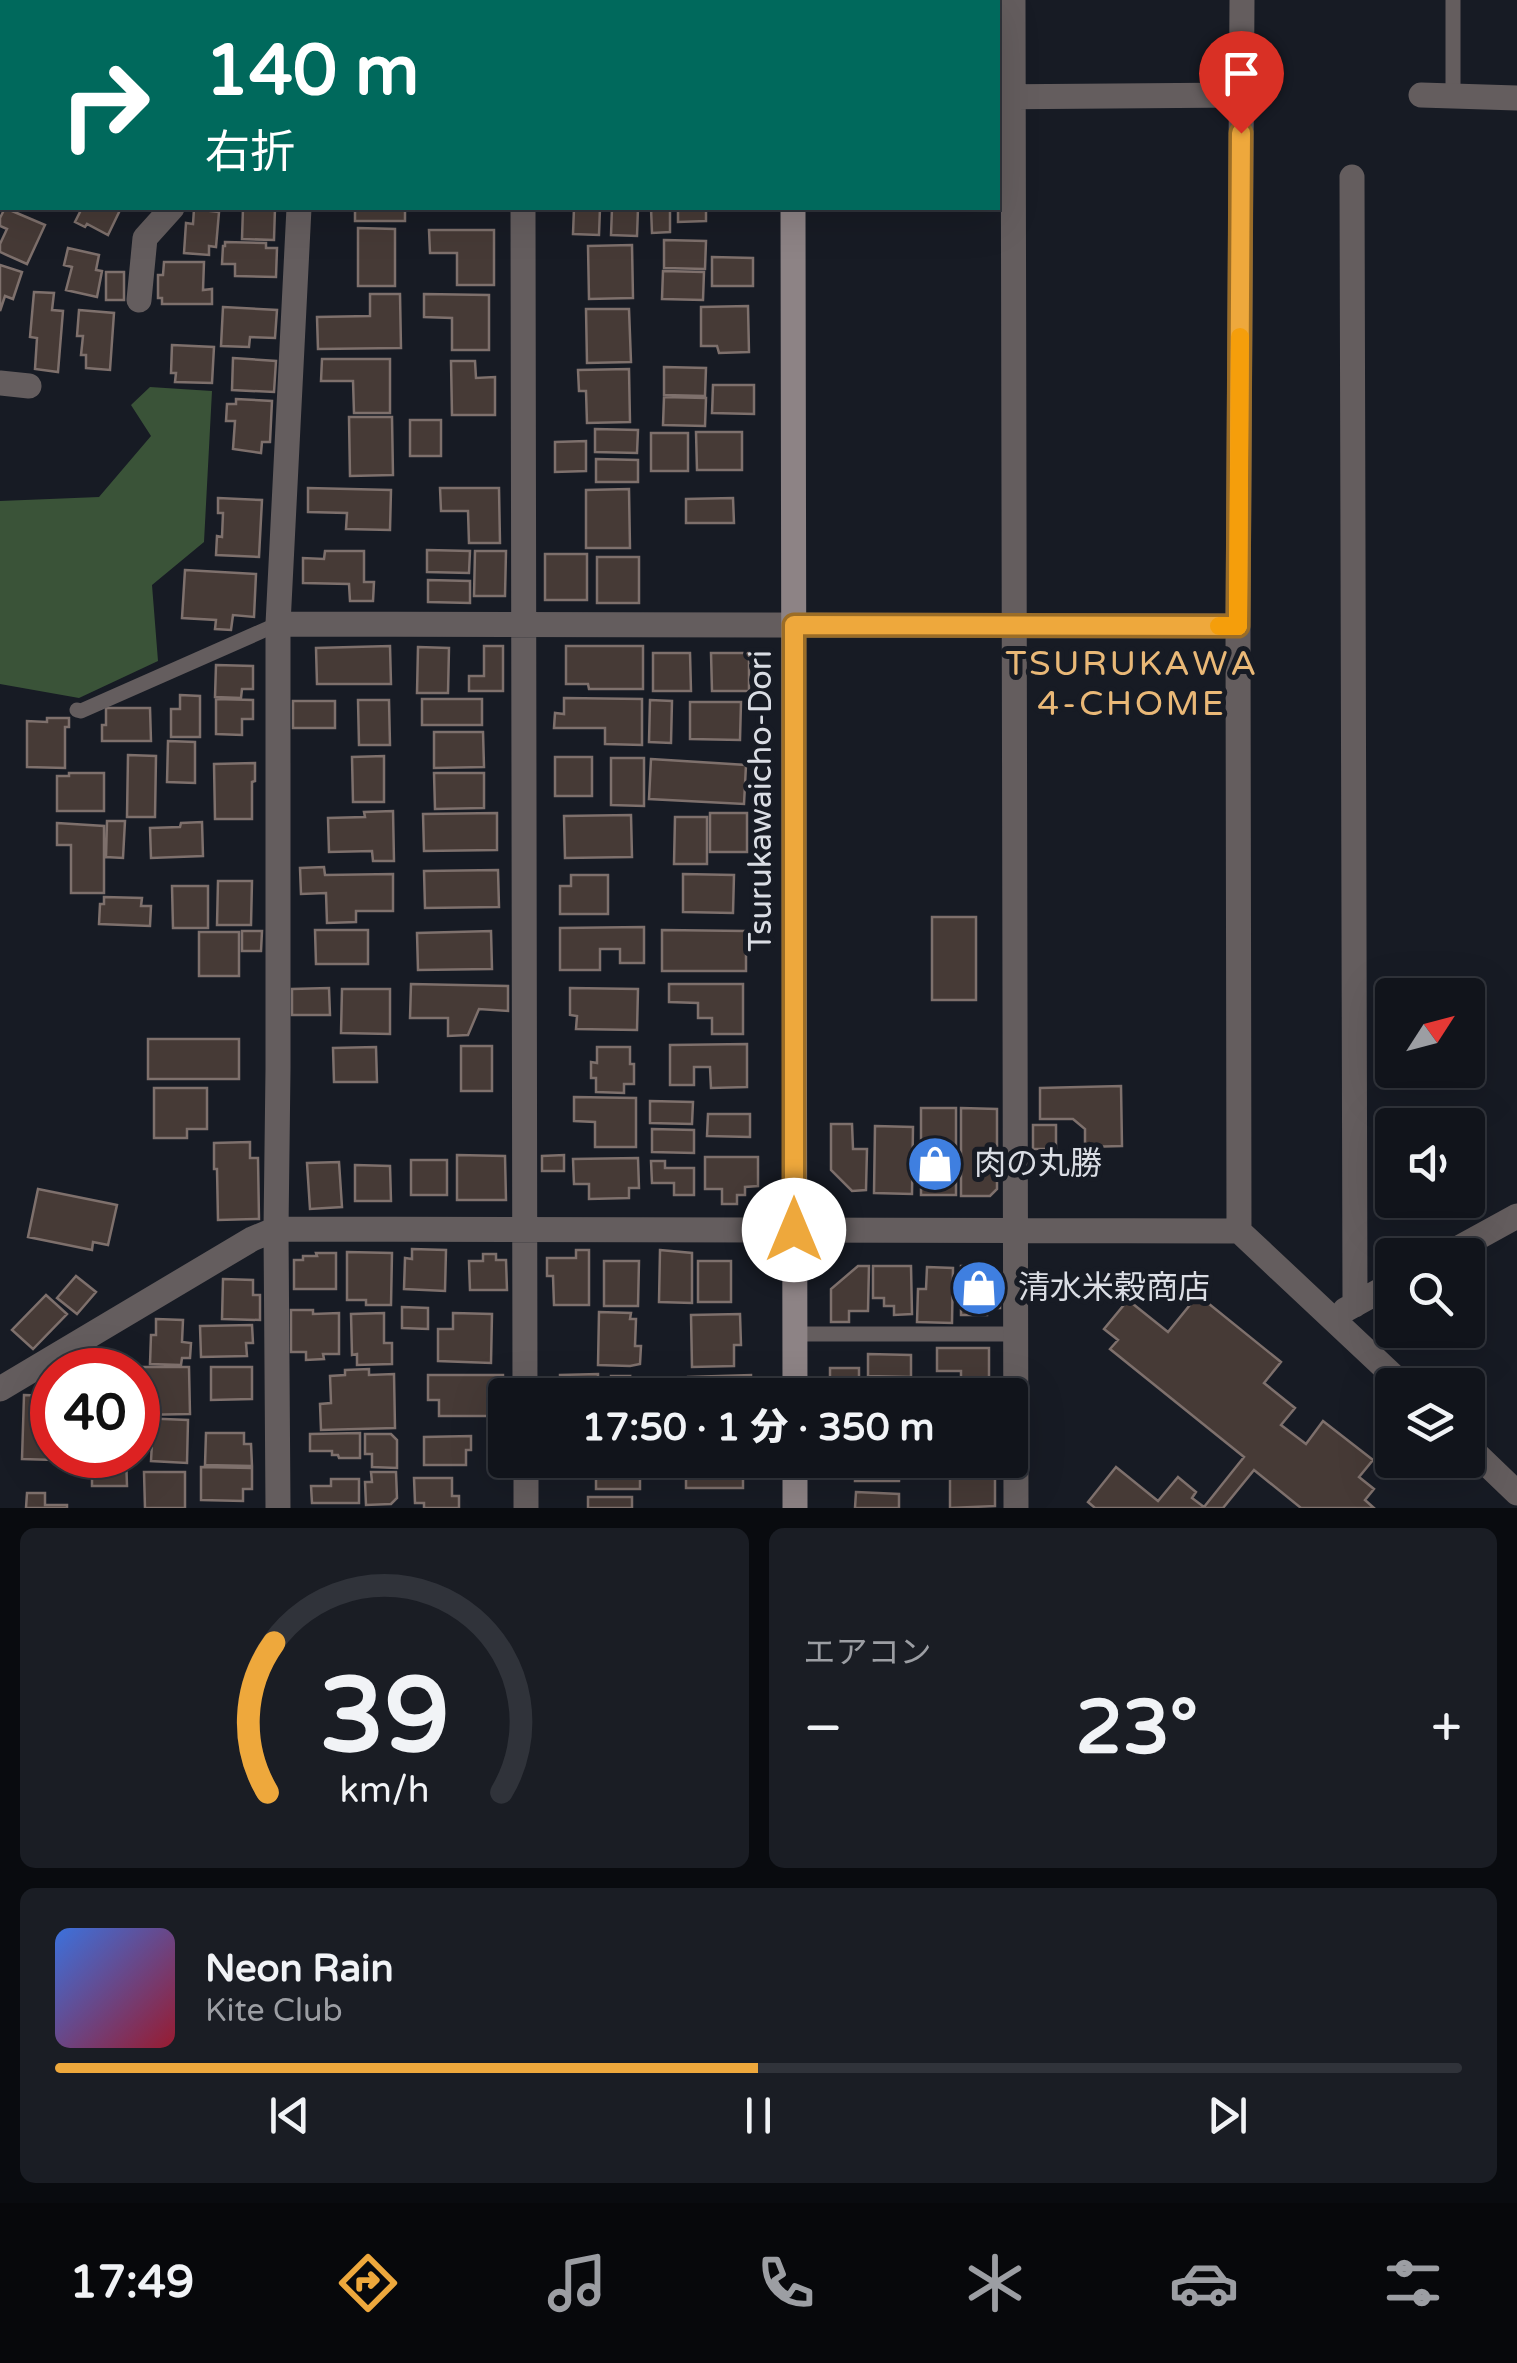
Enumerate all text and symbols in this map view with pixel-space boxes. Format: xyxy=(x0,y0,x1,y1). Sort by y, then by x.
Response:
text: 140 m xyxy=(205,30,419,114)
pin xyxy=(1199,31,1284,134)
icon: right xyxy=(40,40,170,170)
icon: arrive xyxy=(1214,46,1269,101)
text: 右折 xyxy=(205,126,295,180)
district label: TSURUKAWA 4-CHOME xyxy=(1005,643,1259,725)
street label: Tsurukawaicho-Dori xyxy=(742,650,780,952)
north arrow xyxy=(1375,978,1485,1088)
map controls xyxy=(1375,978,1485,1478)
button: sound xyxy=(1375,1108,1485,1218)
shop icon: 肉の丸勝 xyxy=(905,1134,965,1194)
place label: 肉の丸勝 xyxy=(974,1145,1102,1183)
position arrow xyxy=(742,1178,846,1282)
button: search xyxy=(1375,1238,1485,1348)
shop icon: 清水米穀商店 xyxy=(949,1258,1009,1318)
place label: 清水米穀商店 xyxy=(1018,1269,1210,1307)
speed limit sign: 40 xyxy=(30,1348,160,1478)
button: layers xyxy=(1375,1368,1485,1478)
text: 17:50 · 1 分 · 350 m xyxy=(582,1405,934,1451)
text: エアコン xyxy=(804,1634,932,1672)
text: 39 xyxy=(319,1655,450,1780)
text: 23° xyxy=(1076,1683,1198,1773)
text: − xyxy=(804,1696,843,1762)
text: + xyxy=(1431,1696,1462,1762)
text: km/h xyxy=(339,1769,429,1812)
text: Neon Rain xyxy=(205,1946,394,1992)
text: Kite Club xyxy=(205,1992,343,2030)
icon: previous xyxy=(262,2088,317,2143)
icon: pause xyxy=(731,2088,786,2143)
icon: next xyxy=(1200,2088,1255,2143)
icon: directions xyxy=(333,2248,403,2318)
icon: music xyxy=(542,2248,612,2318)
icon: phone xyxy=(751,2248,821,2318)
icon: climate xyxy=(960,2248,1030,2318)
icon: car xyxy=(1169,2248,1239,2318)
icon: filters xyxy=(1378,2248,1448,2318)
text: 17:49 xyxy=(69,2256,194,2310)

